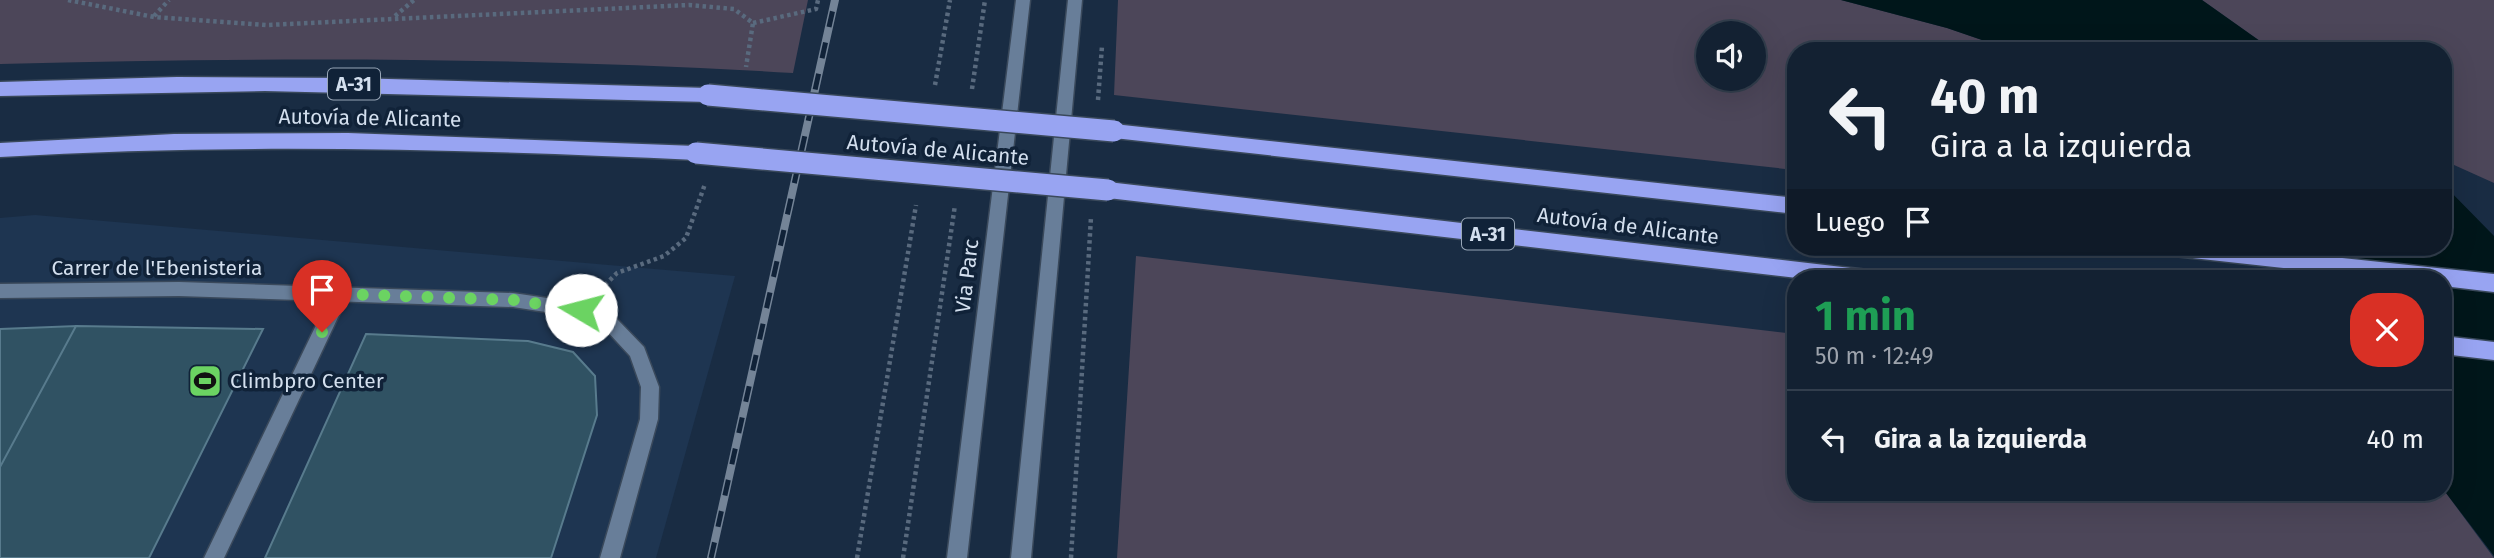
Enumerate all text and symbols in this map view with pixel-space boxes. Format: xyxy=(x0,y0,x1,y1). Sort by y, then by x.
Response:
map controls xyxy=(1696,21,1766,91)
button: sound xyxy=(1696,21,1766,91)
text: 40 m xyxy=(1930,67,2039,126)
road number: A-31 xyxy=(328,68,380,100)
icon: left xyxy=(1815,70,1906,161)
street label: Autovía de Alicante xyxy=(278,103,462,133)
text: Gira a la izquierda xyxy=(1930,127,2192,165)
street label: Autovía de Alicante xyxy=(846,129,1030,171)
street label: Autovía de Alicante xyxy=(1536,202,1720,250)
icon: arrive xyxy=(1899,203,1937,241)
text: Luego xyxy=(1815,207,1885,238)
road number: A-31 xyxy=(1462,218,1514,250)
street label: Via Parc xyxy=(950,237,984,315)
street label: Carrer de l'Ebenisteria xyxy=(51,255,263,281)
pin xyxy=(292,260,352,332)
icon: arrive xyxy=(303,271,341,309)
position arrow xyxy=(544,273,618,347)
text: 1 min xyxy=(1815,291,1916,341)
button: close xyxy=(2350,293,2424,367)
text: 50 m · 12:49 xyxy=(1815,342,1933,370)
sports icon: Climbpro Center xyxy=(186,362,224,400)
place label: Climbpro Center xyxy=(230,368,384,394)
icon: left xyxy=(1815,420,1853,458)
text: Gira a la izquierda xyxy=(1874,424,2087,455)
text: 40 m xyxy=(2366,424,2424,455)

